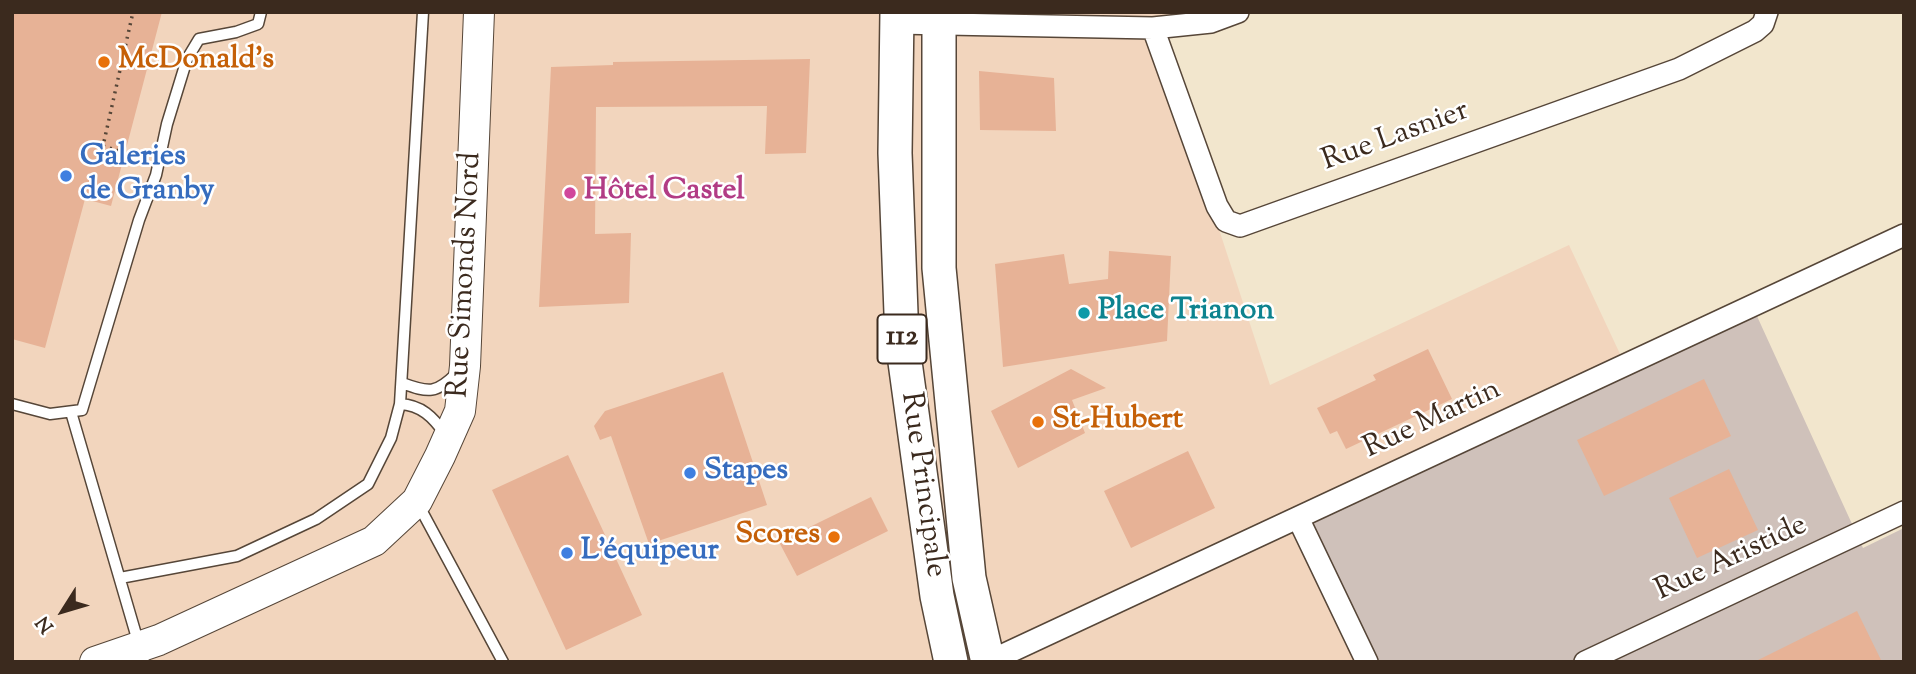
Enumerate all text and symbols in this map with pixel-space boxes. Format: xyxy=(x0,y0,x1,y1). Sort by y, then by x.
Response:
place label: McDonald's xyxy=(118,44,274,80)
marker: McDonald's xyxy=(96,54,112,70)
street label: Rue Lasnier xyxy=(1318,95,1474,181)
place label: Galeries de Granby xyxy=(80,141,215,212)
street label: Rue Simonds Nord xyxy=(443,151,491,399)
marker: Galeries de Granby xyxy=(58,168,74,184)
place label: Hôtel Castel xyxy=(584,175,745,211)
marker: Hôtel Castel xyxy=(562,185,578,201)
place label: Place Trianon xyxy=(1098,295,1274,331)
marker: Place Trianon xyxy=(1076,305,1092,321)
road number: 112 xyxy=(878,314,926,364)
street label: Rue Martin xyxy=(1359,374,1507,468)
street label: Rue Principale xyxy=(890,390,952,580)
place label: St-Hubert xyxy=(1052,404,1183,440)
marker: St-Hubert xyxy=(1030,414,1046,430)
place label: Stapes xyxy=(704,455,788,491)
marker: Stapes xyxy=(682,465,698,481)
street label: Rue Aristide xyxy=(1651,509,1813,611)
place label: Scores xyxy=(735,519,820,555)
marker: Scores xyxy=(826,529,842,545)
place label: L'équipeur xyxy=(581,535,719,571)
marker: L'équipeur xyxy=(559,545,575,561)
north arrow xyxy=(28,576,98,646)
text: N xyxy=(30,610,61,638)

